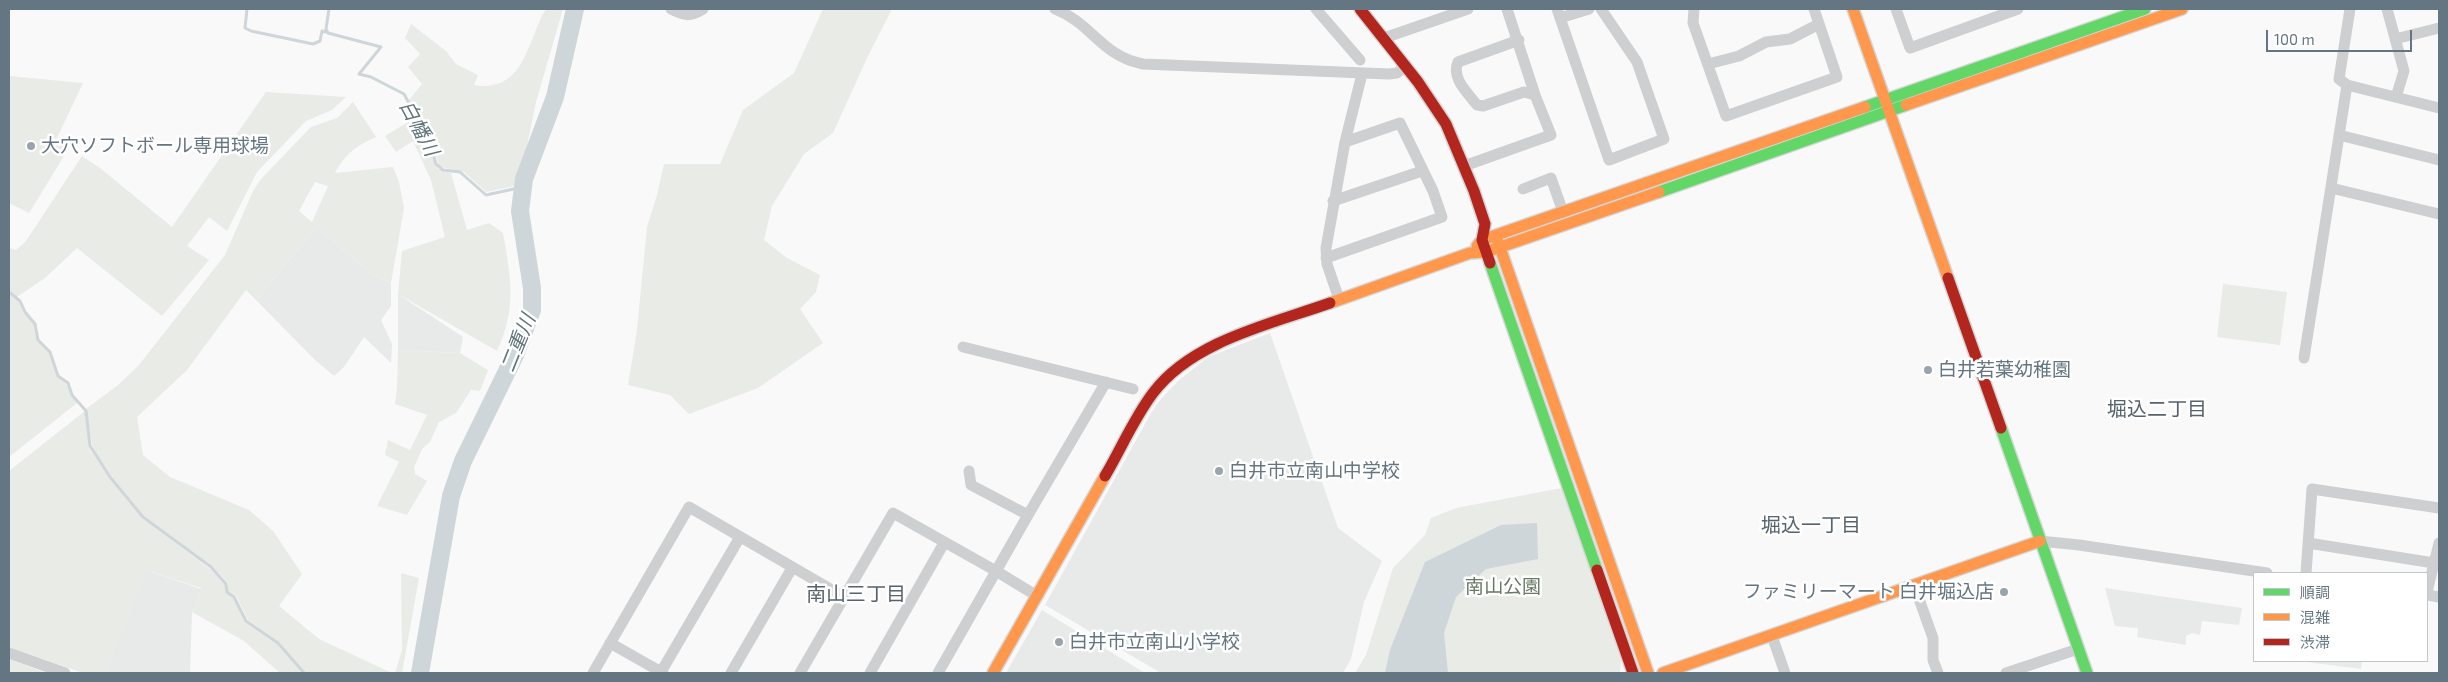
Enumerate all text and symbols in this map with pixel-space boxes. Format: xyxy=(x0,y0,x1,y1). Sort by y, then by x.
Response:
scale bar xyxy=(2268,20,2414,52)
text: 100 m xyxy=(2274,30,2315,48)
water label: 白幡川 xyxy=(394,96,444,160)
place label: 大穴ソフトボール専用球場 xyxy=(41,135,269,157)
marker: 大穴ソフトボール専用球場 xyxy=(25,140,37,152)
water label: 二重川 xyxy=(496,311,540,375)
place label: 白井若葉幼稚園 xyxy=(1938,359,2071,381)
marker: 白井若葉幼稚園 xyxy=(1922,364,1934,376)
district label: 堀込二丁目 xyxy=(2107,397,2207,421)
place label: 白井市立南山中学校 xyxy=(1229,460,1400,482)
marker: 白井市立南山中学校 xyxy=(1213,465,1225,477)
district label: 堀込一丁目 xyxy=(1761,513,1861,537)
legend xyxy=(2253,572,2428,662)
park label: 南山公園 xyxy=(1465,576,1541,598)
place label: ファミリーマート 白井堀込店 xyxy=(1743,581,1994,603)
district label: 南山三丁目 xyxy=(806,582,906,606)
text: 順調 xyxy=(2300,583,2330,601)
marker: ファミリーマート 白井堀込店 xyxy=(1998,586,2010,598)
text: 混雑 xyxy=(2300,608,2330,626)
place label: 白井市立南山小学校 xyxy=(1069,631,1240,653)
text: 渋滞 xyxy=(2300,633,2330,651)
marker: 白井市立南山小学校 xyxy=(1053,636,1065,648)

